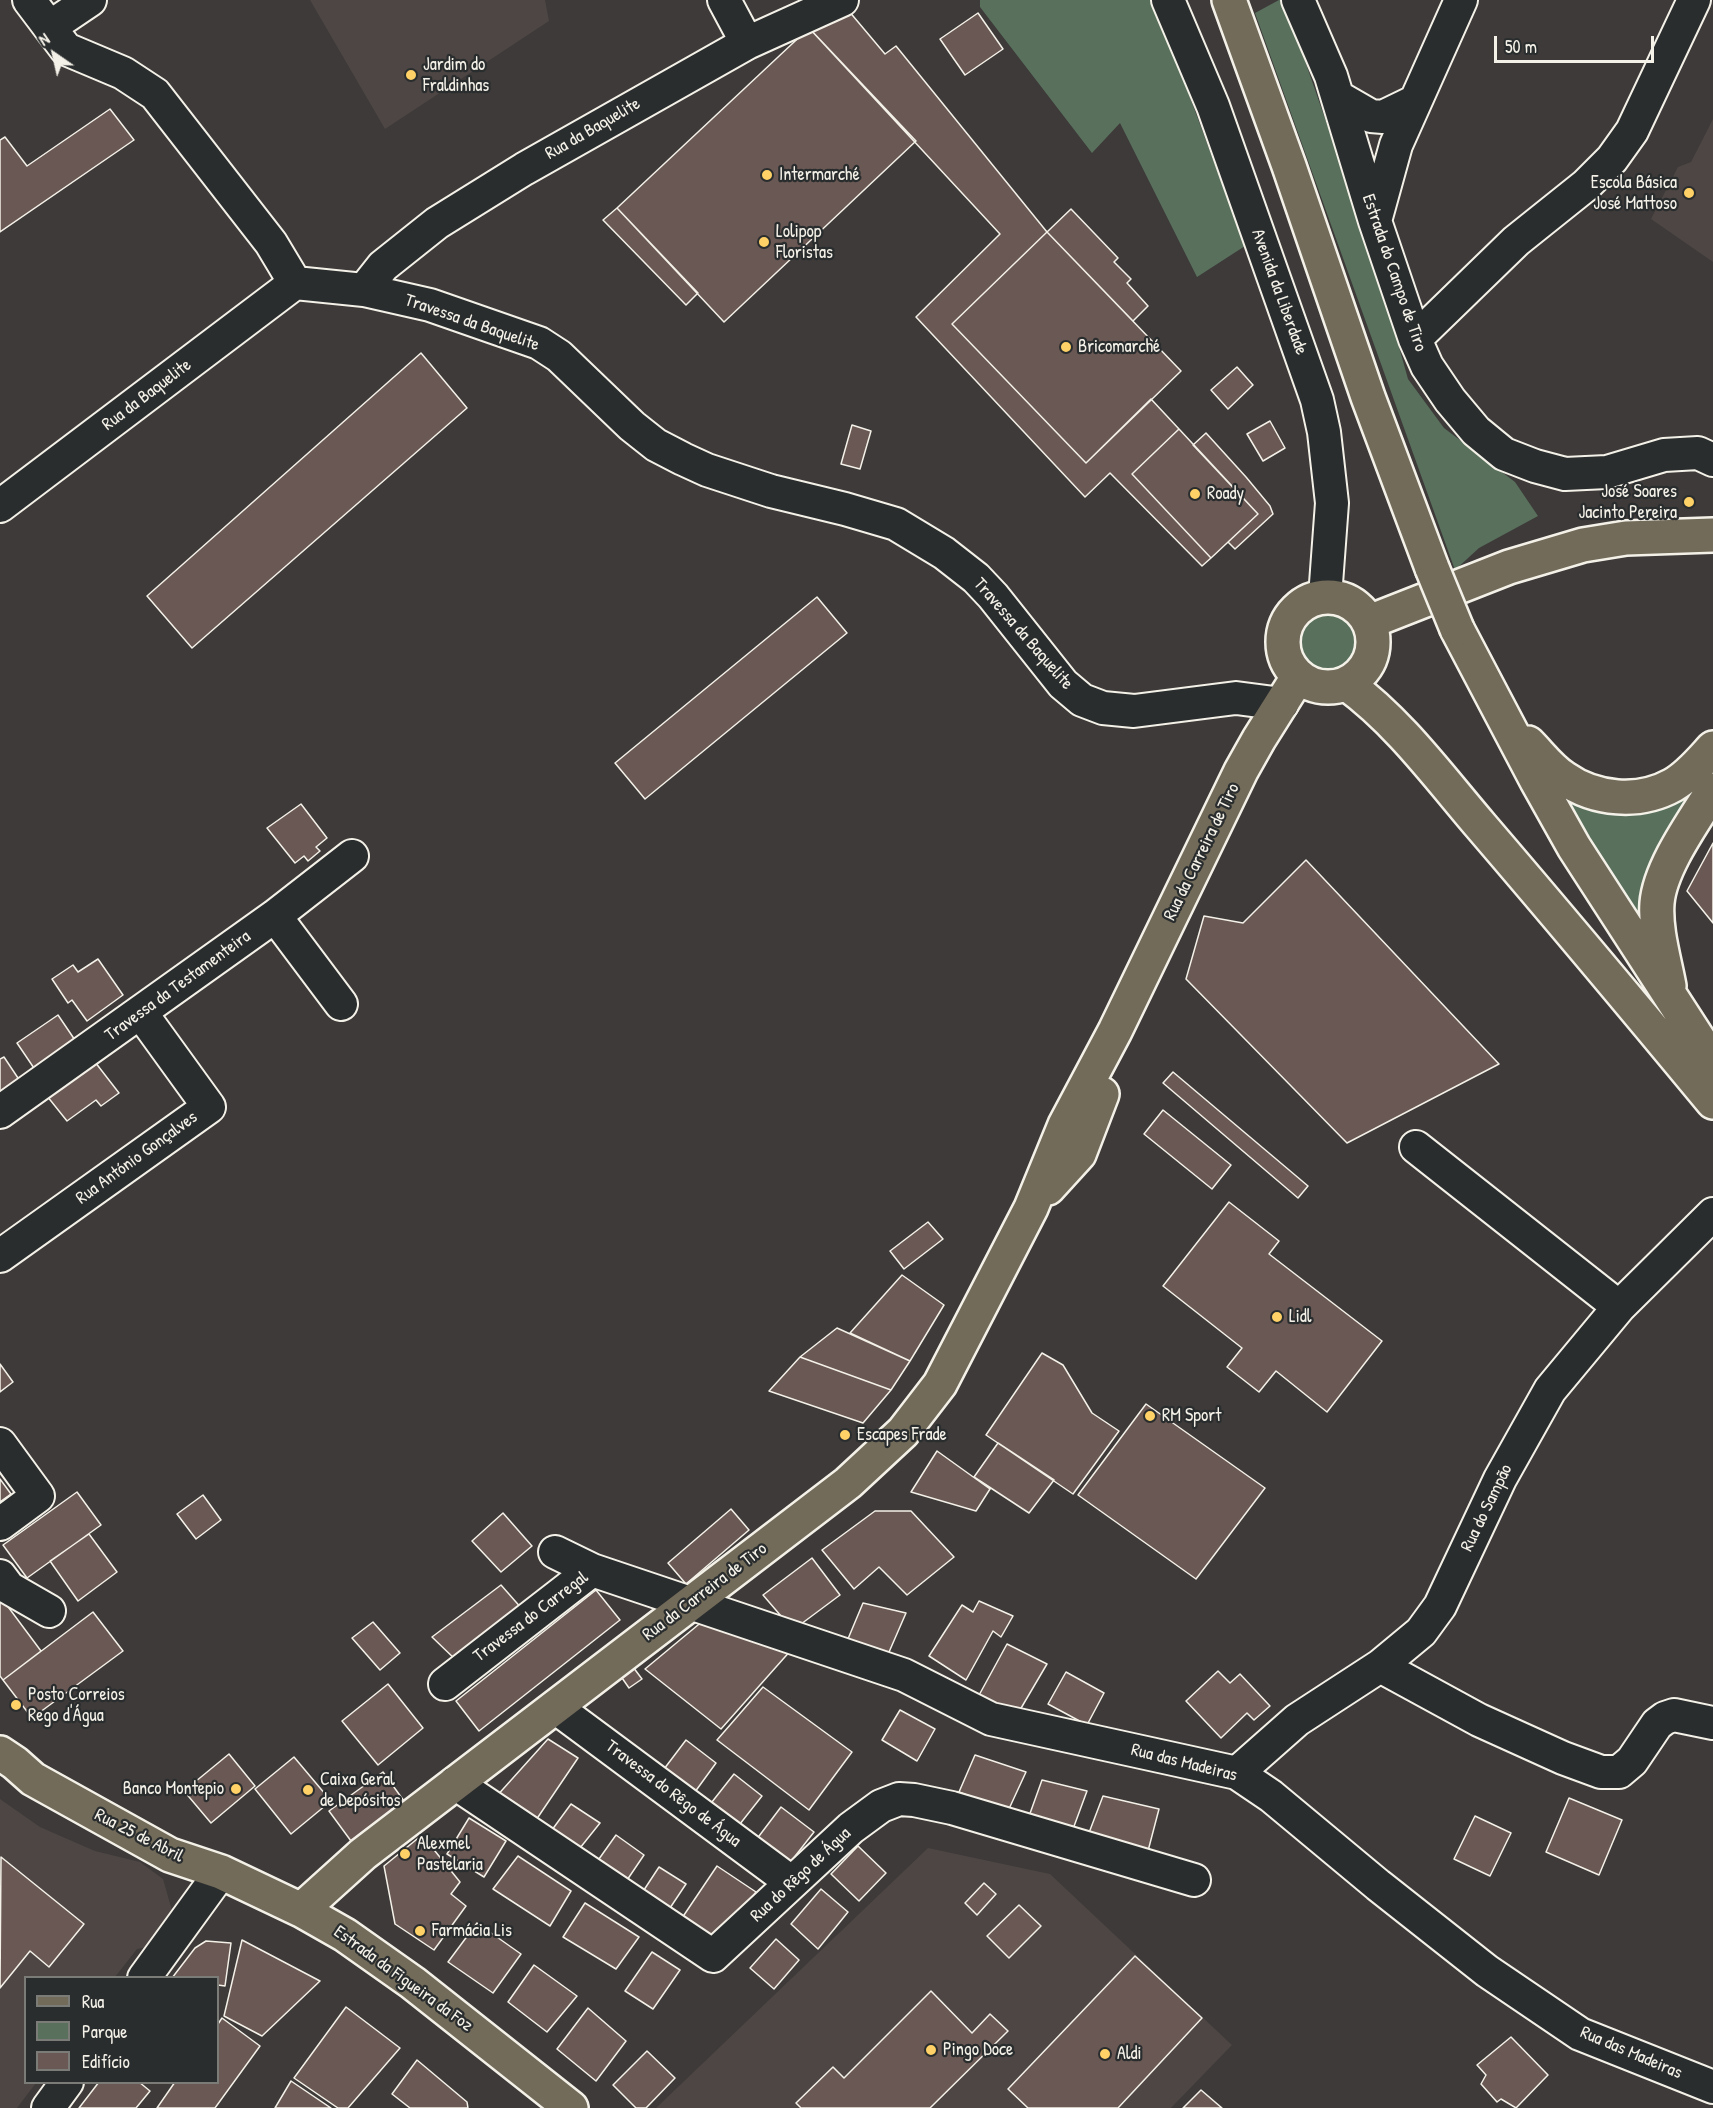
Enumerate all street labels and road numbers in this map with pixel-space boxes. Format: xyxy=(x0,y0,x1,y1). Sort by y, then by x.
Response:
street label: Rua da Baquelite xyxy=(542,93,644,165)
street label: Estrada do Campo de Tiro xyxy=(1357,192,1431,354)
street label: Avenida da Liberdade xyxy=(1246,226,1312,358)
street label: Travessa da Baquelite xyxy=(402,290,542,356)
street label: Rua da Baquelite xyxy=(98,355,196,435)
street label: Travessa da Baquelite xyxy=(969,574,1077,694)
street label: Rua da Carreira de Tiro xyxy=(1159,780,1245,924)
street label: Travessa da Testamenteira xyxy=(101,926,255,1046)
street label: Rua António Gonçalves xyxy=(72,1107,202,1209)
street label: Rua do Sampão xyxy=(1457,1461,1517,1555)
street label: Rua da Carreira de Tiro xyxy=(639,1538,771,1646)
street label: Travessa do Carregal xyxy=(469,1567,593,1667)
street label: Travessa do Rêgo de Água xyxy=(601,1736,745,1852)
street label: Rua das Madeiras xyxy=(1129,1739,1239,1787)
street label: Rua 25 de Abril xyxy=(91,1804,187,1868)
street label: Rua do Rêgo de Água xyxy=(746,1823,856,1927)
street label: Estrada da Figueira da Foz xyxy=(329,1921,477,2037)
street label: Rua das Madeiras xyxy=(1577,2022,1685,2084)

